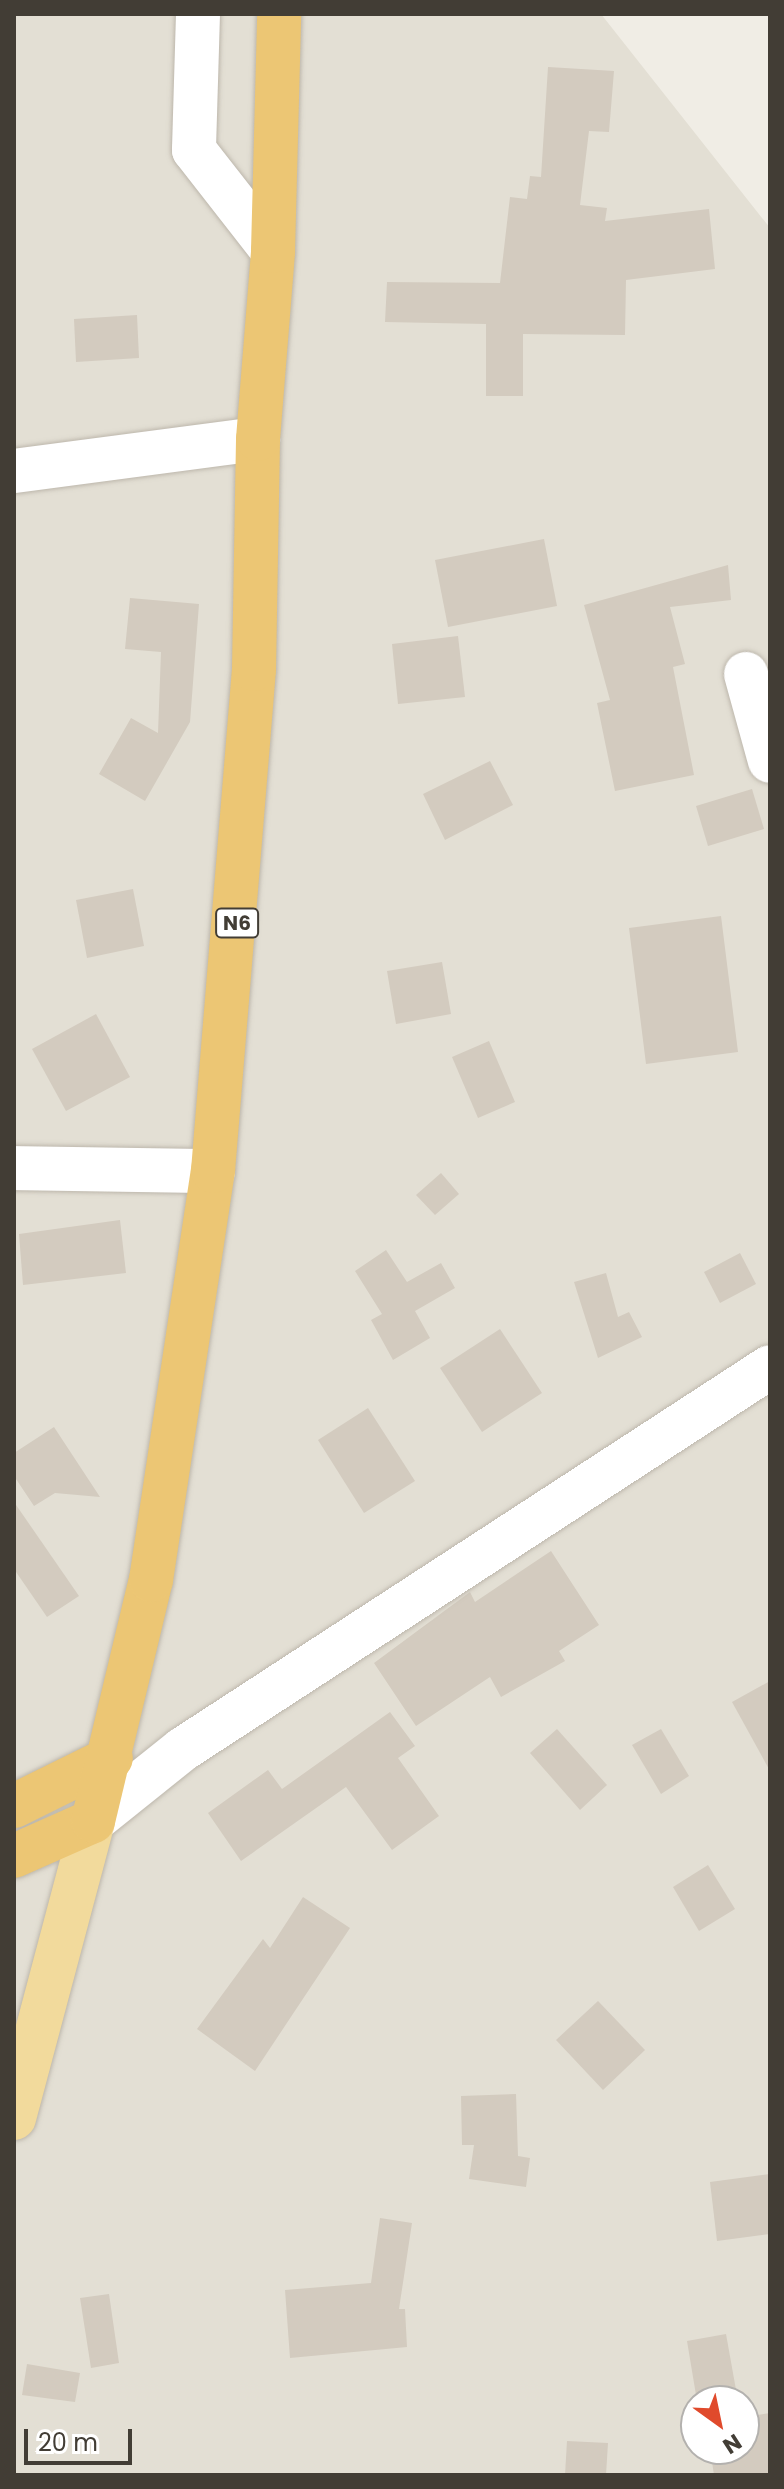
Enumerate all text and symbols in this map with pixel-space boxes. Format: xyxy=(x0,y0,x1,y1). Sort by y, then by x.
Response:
road number: N6 xyxy=(215,907,259,939)
north arrow xyxy=(680,2385,760,2465)
scale bar xyxy=(28,2413,136,2463)
text: 20 m xyxy=(38,2426,98,2459)
text: N xyxy=(717,2426,748,2461)

